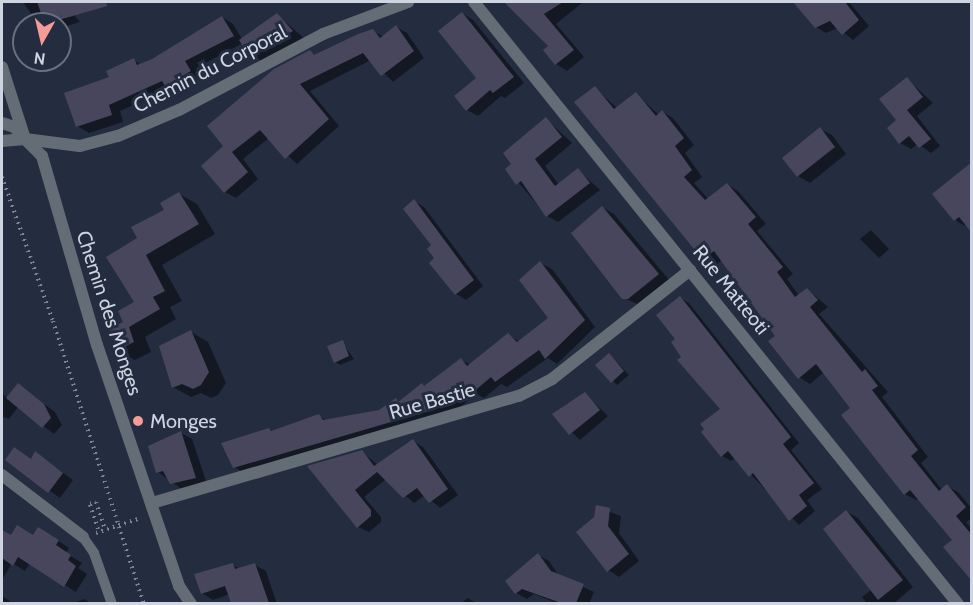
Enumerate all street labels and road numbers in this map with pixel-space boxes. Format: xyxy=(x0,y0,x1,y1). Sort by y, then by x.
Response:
street label: Chemin du Corporal xyxy=(129,20,291,118)
street label: Chemin des Monges xyxy=(71,228,147,398)
street label: Rue Matteoti xyxy=(688,240,774,340)
street label: Rue Bastie xyxy=(386,377,478,425)

